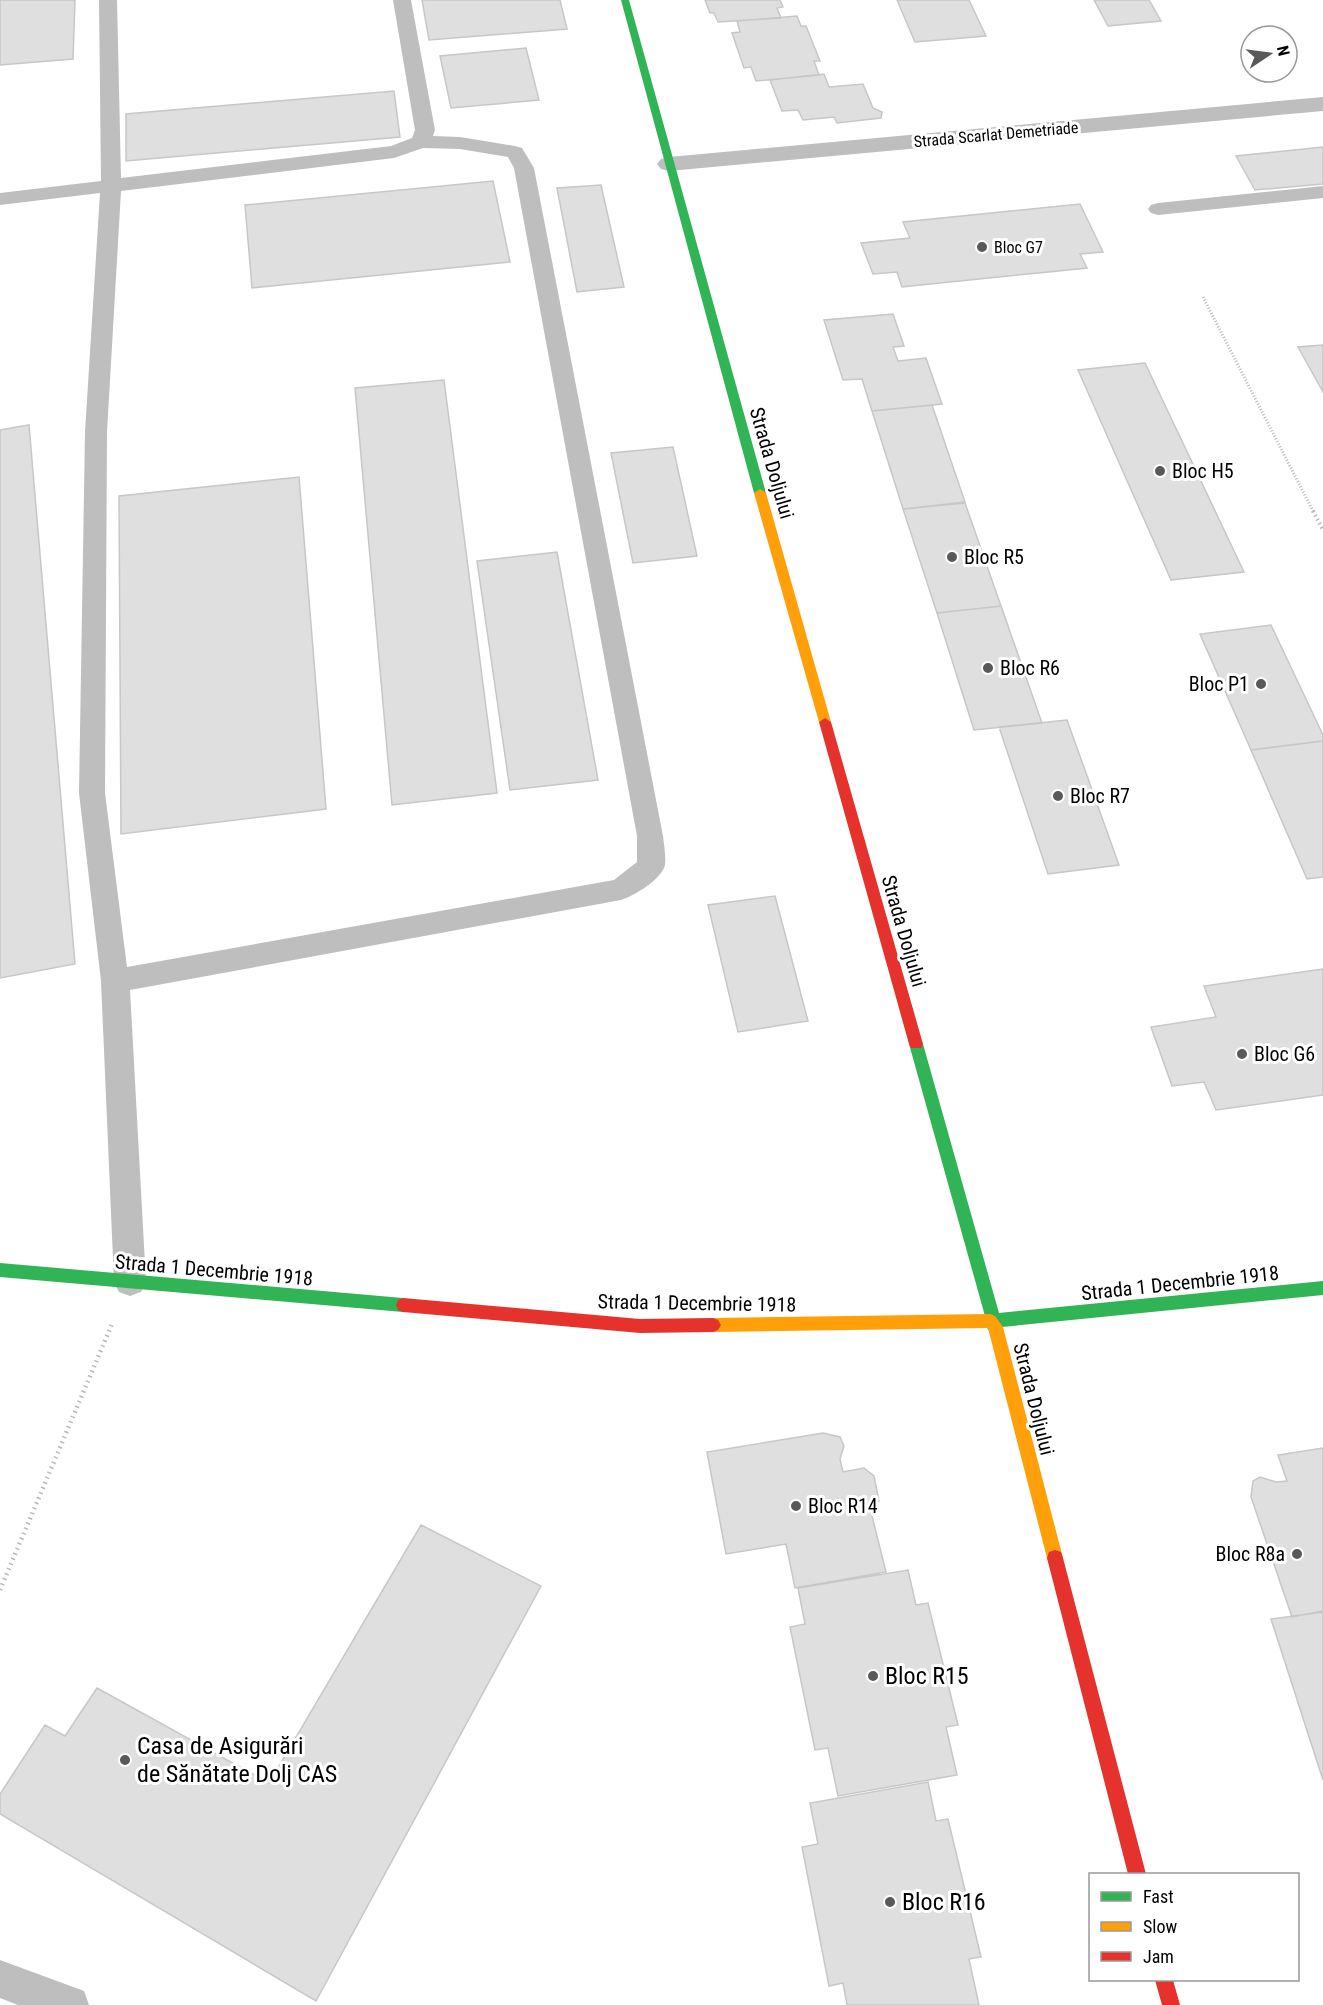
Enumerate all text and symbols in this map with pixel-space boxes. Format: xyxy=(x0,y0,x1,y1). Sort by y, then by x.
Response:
north arrow xyxy=(1239,24,1299,84)
text: N xyxy=(1273,44,1293,58)
street label: Strada Scarlat Demetriade xyxy=(913,118,1079,151)
place label: Bloc G7 xyxy=(994,238,1043,257)
marker: Bloc G7 xyxy=(975,240,989,254)
street label: Strada Doljului xyxy=(745,405,799,521)
place label: Bloc H5 xyxy=(1172,459,1234,483)
marker: Bloc H5 xyxy=(1153,464,1167,478)
place label: Bloc R5 xyxy=(964,545,1024,569)
marker: Bloc R5 xyxy=(945,550,959,564)
place label: Bloc R6 xyxy=(1000,656,1060,680)
marker: Bloc R6 xyxy=(981,661,995,675)
place label: Bloc P1 xyxy=(1189,672,1249,696)
marker: Bloc P1 xyxy=(1254,677,1268,691)
place label: Bloc R7 xyxy=(1070,784,1130,808)
marker: Bloc R7 xyxy=(1051,789,1065,803)
street label: Strada Doljului xyxy=(877,873,931,989)
place label: Bloc G6 xyxy=(1254,1042,1315,1066)
marker: Bloc G6 xyxy=(1235,1047,1249,1061)
street label: Strada 1 Decembrie 1918 xyxy=(114,1249,314,1291)
street label: Strada 1 Decembrie 1918 xyxy=(1080,1261,1280,1305)
street label: Strada 1 Decembrie 1918 xyxy=(598,1289,796,1317)
street label: Strada Doljului xyxy=(1008,1340,1060,1458)
place label: Bloc R14 xyxy=(808,1494,878,1518)
marker: Bloc R14 xyxy=(789,1499,803,1513)
place label: Bloc R8a xyxy=(1216,1542,1285,1566)
marker: Bloc R8a xyxy=(1290,1547,1304,1561)
place label: Bloc R15 xyxy=(885,1662,969,1690)
marker: Bloc R15 xyxy=(866,1669,880,1683)
place label: Casa de Asigurări de Sănătate Dolj CAS xyxy=(137,1732,337,1788)
marker: Casa de Asigurări de Sănătate Dolj CAS xyxy=(118,1753,132,1767)
legend xyxy=(1089,1873,1299,1981)
text: Fast xyxy=(1143,1886,1174,1907)
place label: Bloc R16 xyxy=(902,1888,986,1916)
marker: Bloc R16 xyxy=(883,1895,897,1909)
text: Slow xyxy=(1143,1916,1178,1937)
text: Jam xyxy=(1143,1946,1174,1967)

